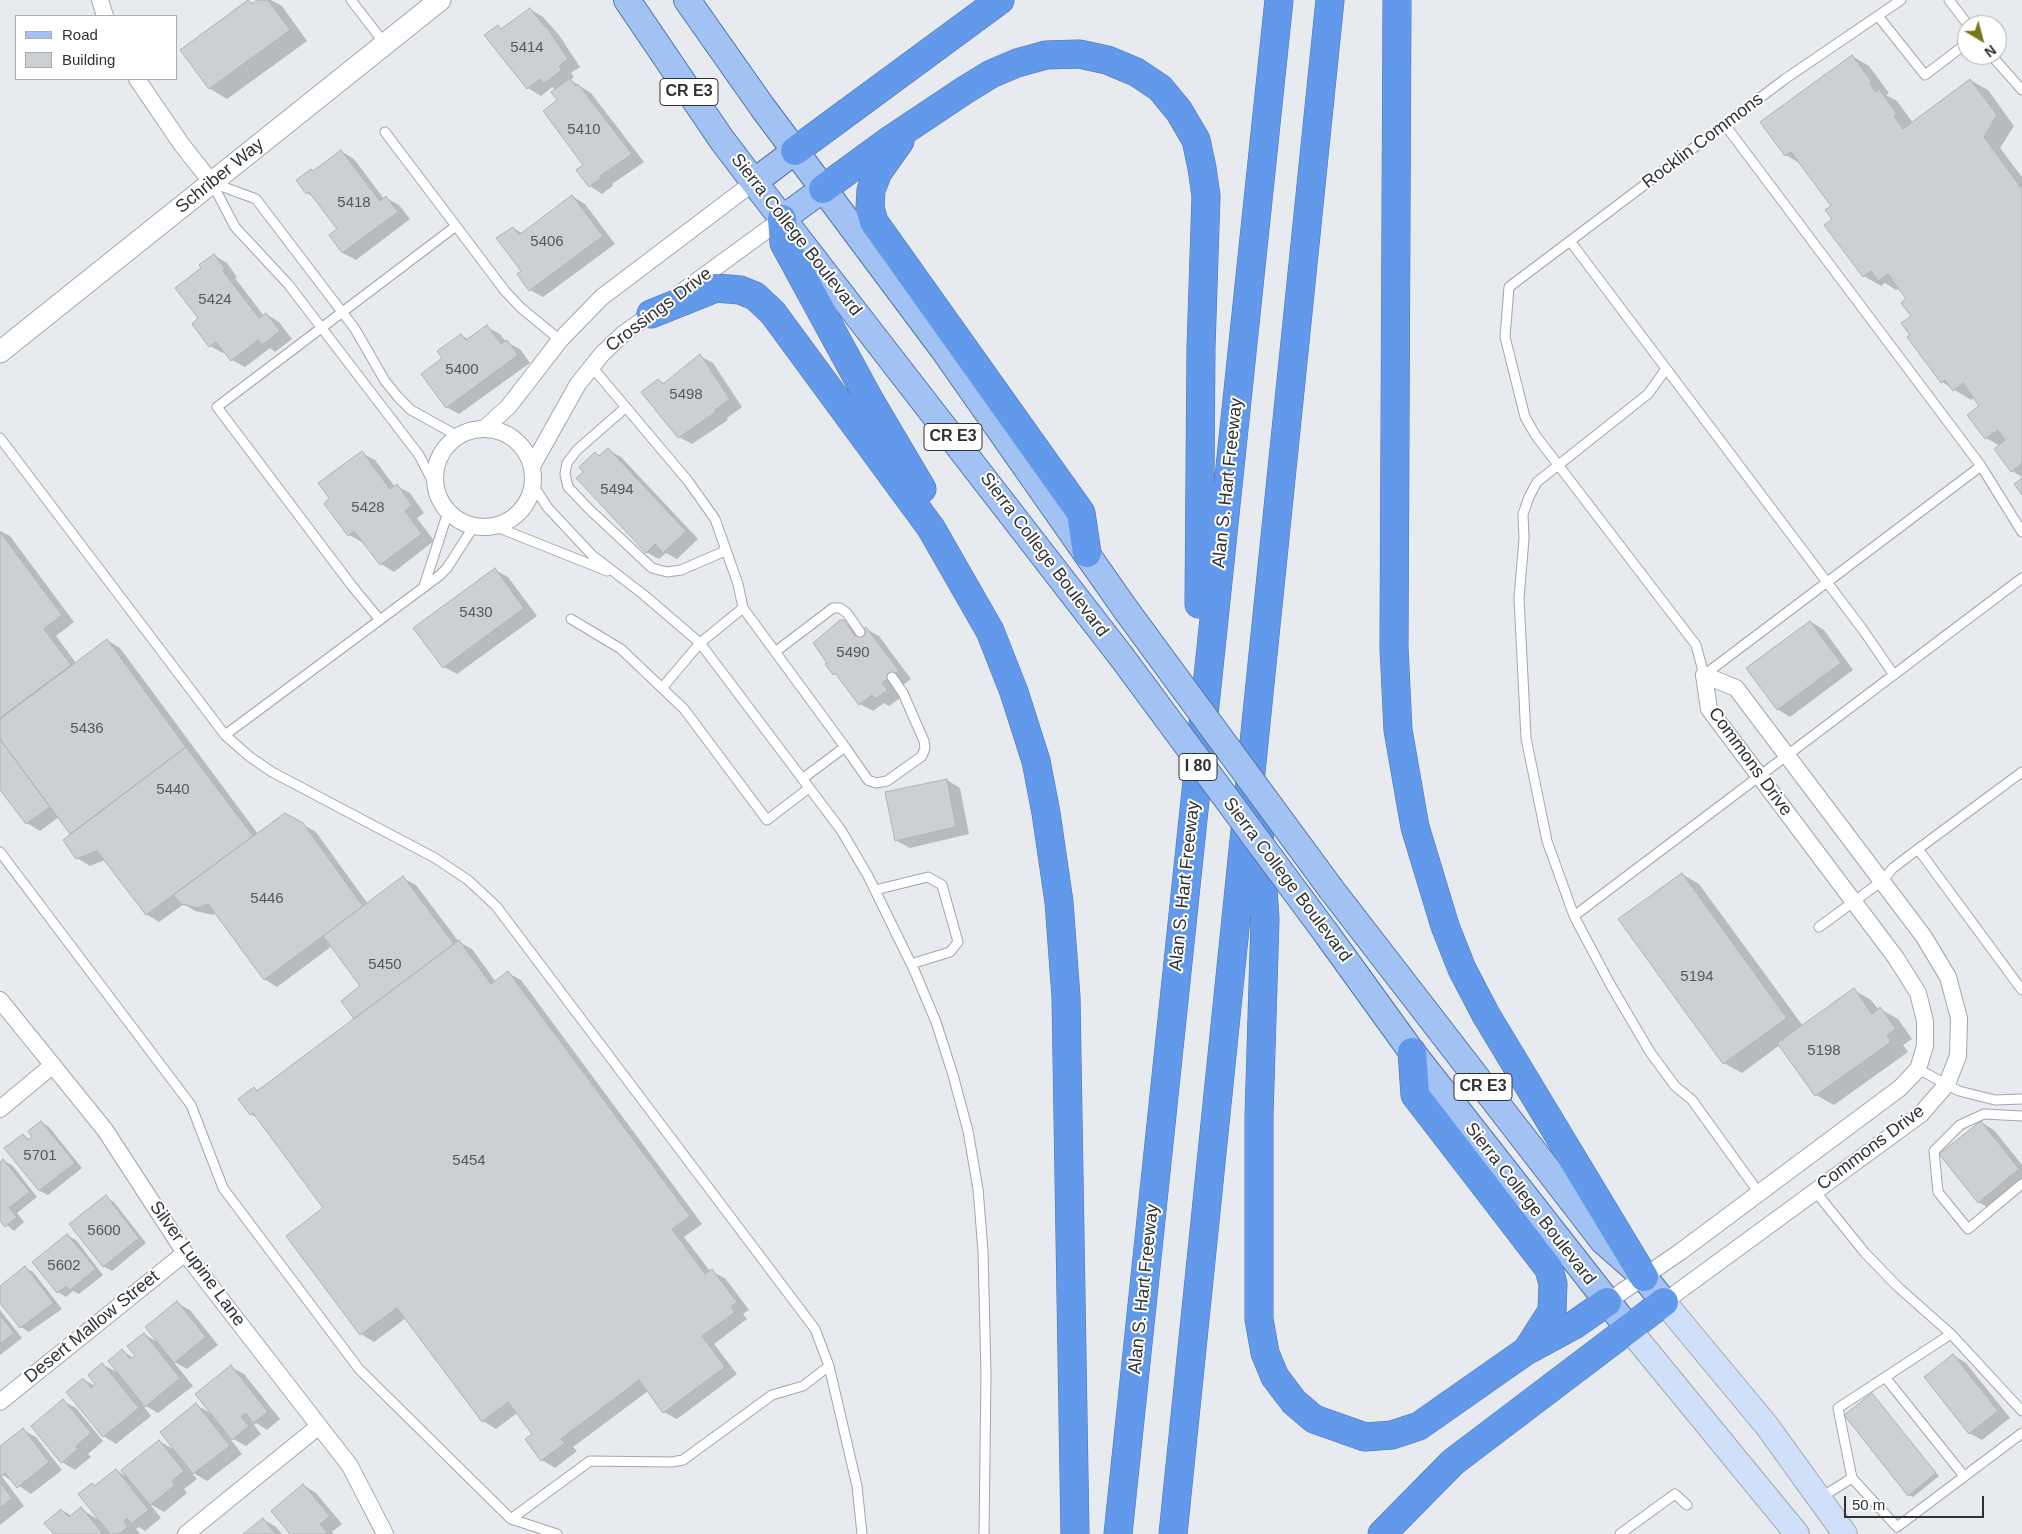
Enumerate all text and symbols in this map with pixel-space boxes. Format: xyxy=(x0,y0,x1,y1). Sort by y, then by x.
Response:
legend xyxy=(15,15,178,80)
north arrow xyxy=(1957,15,2007,65)
text: Road xyxy=(62,26,98,43)
house number: 5414 xyxy=(510,39,544,57)
text: N xyxy=(1982,42,1999,61)
text: Building xyxy=(62,51,115,68)
road number: CR E3 xyxy=(660,78,718,105)
street label: Rocklin Commons xyxy=(1638,88,1768,194)
house number: 5410 xyxy=(567,121,601,139)
street label: Schriber Way xyxy=(171,134,269,218)
street label: Sierra College Boulevard xyxy=(726,150,866,320)
house number: 5418 xyxy=(337,194,371,212)
house number: 5406 xyxy=(530,233,564,251)
street label: Crossings Drive xyxy=(602,263,716,357)
house number: 5424 xyxy=(198,291,232,309)
house number: 5400 xyxy=(445,361,479,379)
house number: 5498 xyxy=(669,386,703,404)
street label: Alan S. Hart Freeway xyxy=(1208,397,1248,569)
road number: CR E3 xyxy=(924,424,982,451)
street label: Sierra College Boulevard xyxy=(975,469,1113,641)
house number: 5494 xyxy=(600,481,634,499)
house number: 5428 xyxy=(351,499,385,517)
house number: 5430 xyxy=(459,604,493,622)
house number: 5490 xyxy=(836,644,870,662)
street label: Commons Drive xyxy=(1703,703,1797,821)
house number: 5436 xyxy=(70,720,104,738)
road number: I 80 xyxy=(1179,754,1217,780)
house number: 5440 xyxy=(156,781,190,799)
street label: Sierra College Boulevard xyxy=(1218,794,1356,966)
street label: Alan S. Hart Freeway xyxy=(1165,800,1205,972)
house number: 5446 xyxy=(250,890,284,908)
house number: 5450 xyxy=(368,956,402,974)
house number: 5194 xyxy=(1680,968,1714,986)
house number: 5198 xyxy=(1807,1042,1841,1060)
road number: CR E3 xyxy=(1454,1074,1512,1100)
street label: Commons Drive xyxy=(1813,1101,1929,1195)
street label: Sierra College Boulevard xyxy=(1460,1119,1600,1289)
house number: 5701 xyxy=(23,1147,57,1165)
house number: 5454 xyxy=(452,1152,486,1170)
street label: Silver Lupine Lane xyxy=(144,1197,250,1331)
street label: Alan S. Hart Freeway xyxy=(1124,1203,1164,1375)
house number: 5600 xyxy=(87,1222,121,1240)
house number: 5602 xyxy=(47,1257,81,1275)
street label: Desert Mallow Street xyxy=(20,1266,164,1388)
scale bar xyxy=(1847,1486,1987,1518)
text: 50 m xyxy=(1852,1496,1885,1513)

